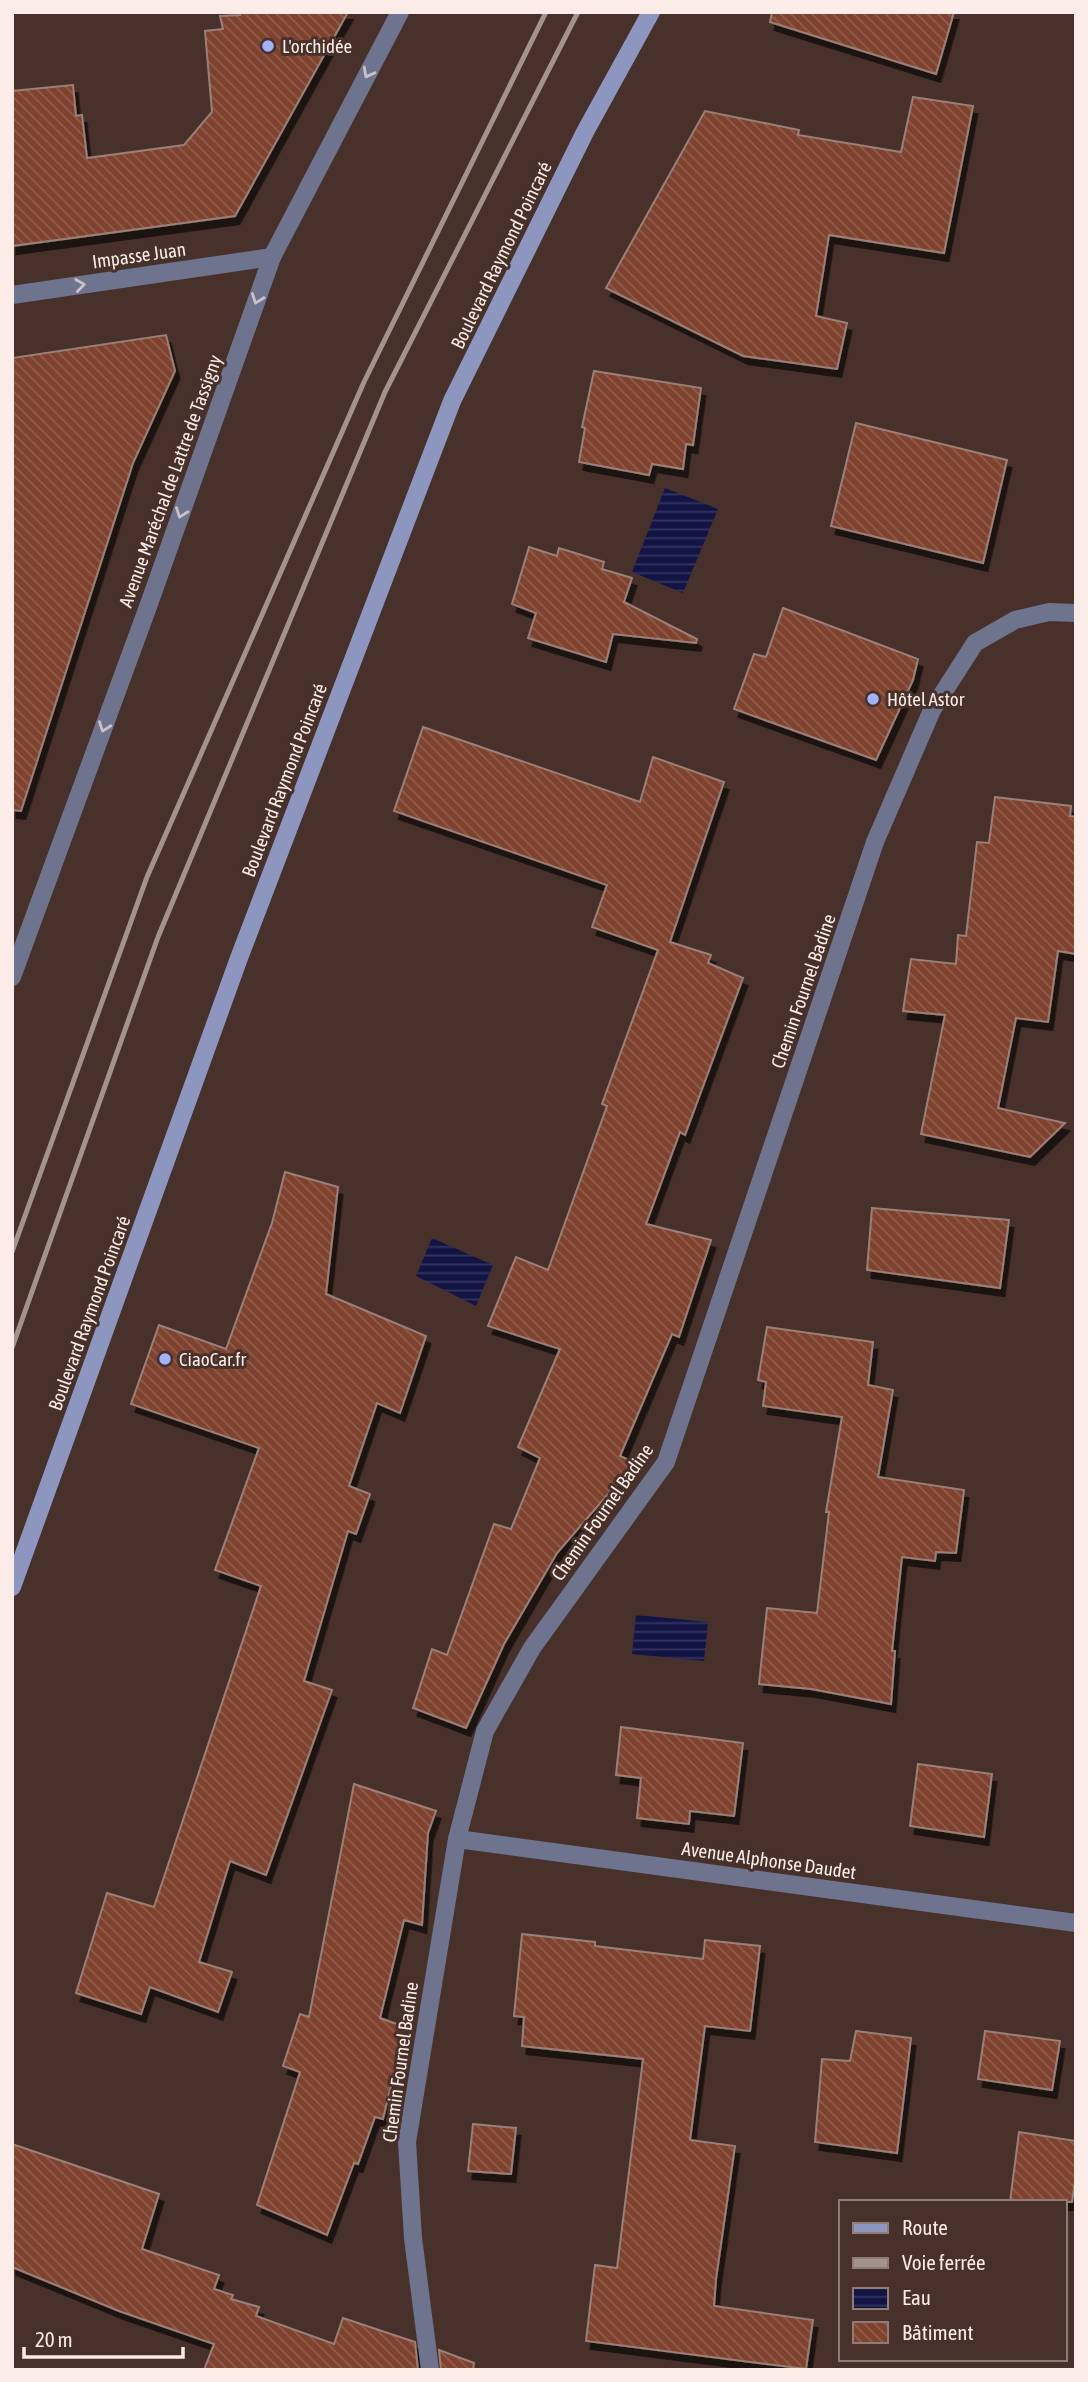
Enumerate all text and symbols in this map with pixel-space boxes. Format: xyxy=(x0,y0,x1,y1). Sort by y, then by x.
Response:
place label: L'orchidée xyxy=(282,35,352,57)
marker: L'orchidée xyxy=(260,38,276,54)
one-way arrow xyxy=(363,66,377,78)
street label: Boulevard Raymond Poincaré xyxy=(446,158,556,352)
street label: Impasse Juan xyxy=(91,238,187,272)
one-way arrow xyxy=(74,278,86,293)
one-way arrow xyxy=(252,292,266,304)
street label: Avenue Maréchal de Lattre de Tassigny xyxy=(114,352,226,610)
one-way arrow xyxy=(175,506,189,518)
street label: Boulevard Raymond Poincaré xyxy=(237,680,331,880)
place label: Hôtel Astor xyxy=(887,688,965,710)
marker: Hôtel Astor xyxy=(865,691,881,707)
one-way arrow xyxy=(98,720,112,732)
street label: Chemin Fournel Badine xyxy=(766,911,840,1071)
street label: Boulevard Raymond Poincaré xyxy=(44,1213,134,1413)
place label: CiaoCar.fr xyxy=(179,1348,247,1370)
marker: CiaoCar.fr xyxy=(157,1351,173,1367)
street label: Chemin Fournel Badine xyxy=(547,1439,657,1585)
street label: Avenue Alphonse Daudet xyxy=(681,1837,857,1883)
street label: Chemin Fournel Badine xyxy=(378,1980,422,2144)
legend xyxy=(839,2200,1067,2361)
text: Route xyxy=(902,2215,948,2239)
text: Voie ferrée xyxy=(902,2250,985,2274)
text: Eau xyxy=(902,2285,931,2309)
scale bar xyxy=(24,2316,184,2360)
text: Bâtiment xyxy=(902,2320,973,2344)
text: 20 m xyxy=(35,2327,73,2351)

